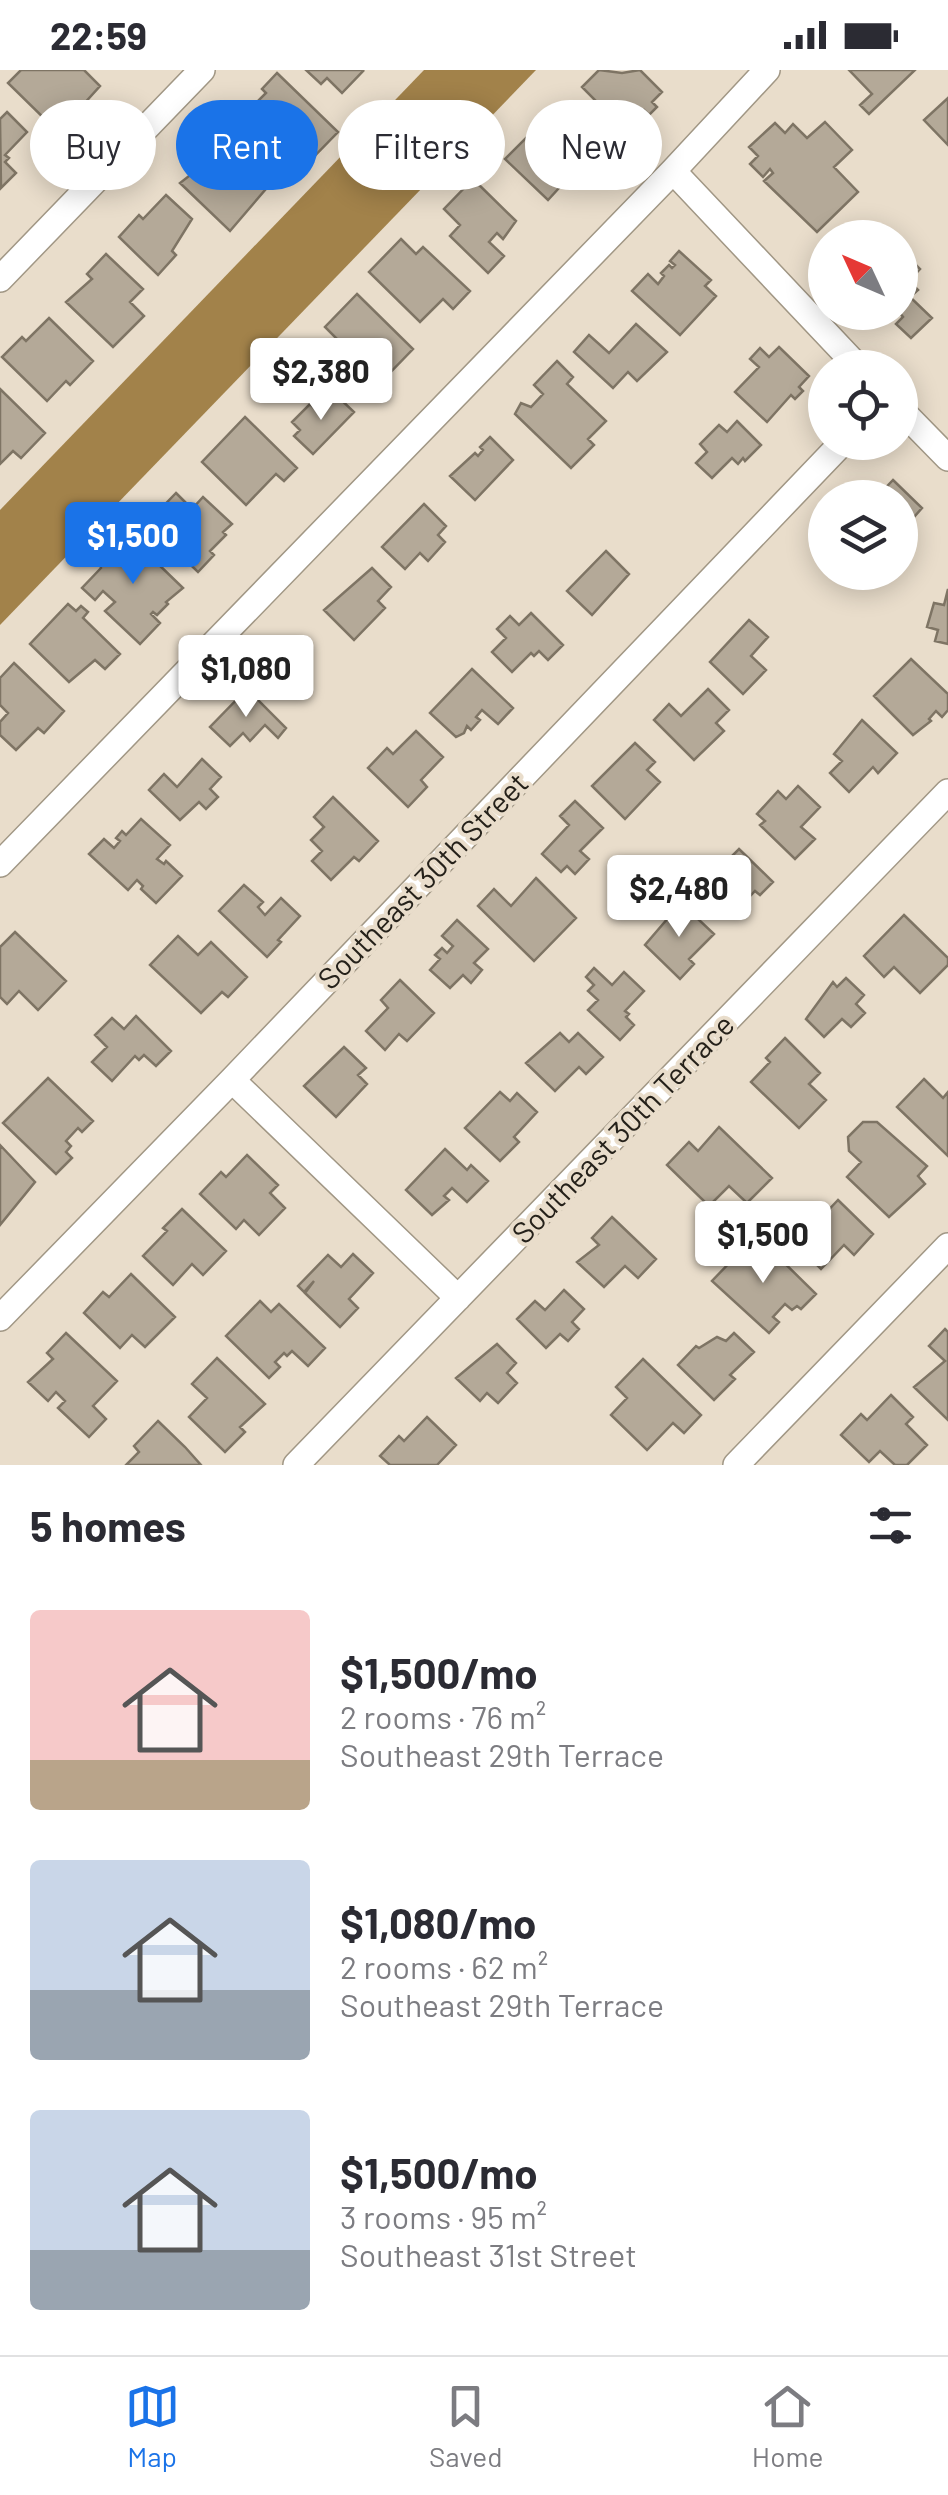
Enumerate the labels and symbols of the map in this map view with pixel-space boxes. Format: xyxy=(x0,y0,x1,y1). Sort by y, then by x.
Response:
north arrow xyxy=(808,220,918,330)
pin: $2,380 xyxy=(240,338,402,423)
pin: $1,500 xyxy=(52,502,214,587)
pin: $1,080 xyxy=(165,635,327,720)
street label: Southeast 30th Street xyxy=(309,764,535,996)
pin: $2,480 xyxy=(598,855,760,940)
street label: Southeast 30th Terrace xyxy=(503,1006,741,1250)
pin: $1,500 xyxy=(682,1201,844,1286)

